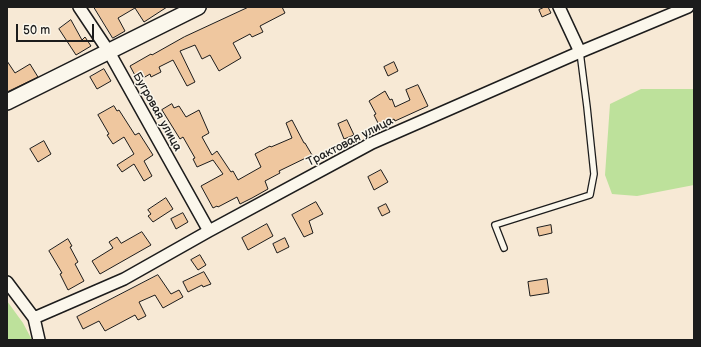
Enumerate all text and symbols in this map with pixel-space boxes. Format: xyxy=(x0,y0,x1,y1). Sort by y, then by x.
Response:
scale bar xyxy=(18,16,96,42)
text: 50 m xyxy=(23,23,50,38)
street label: Бугровая улица xyxy=(129,70,185,154)
street label: Трактовая улица xyxy=(304,114,396,170)

